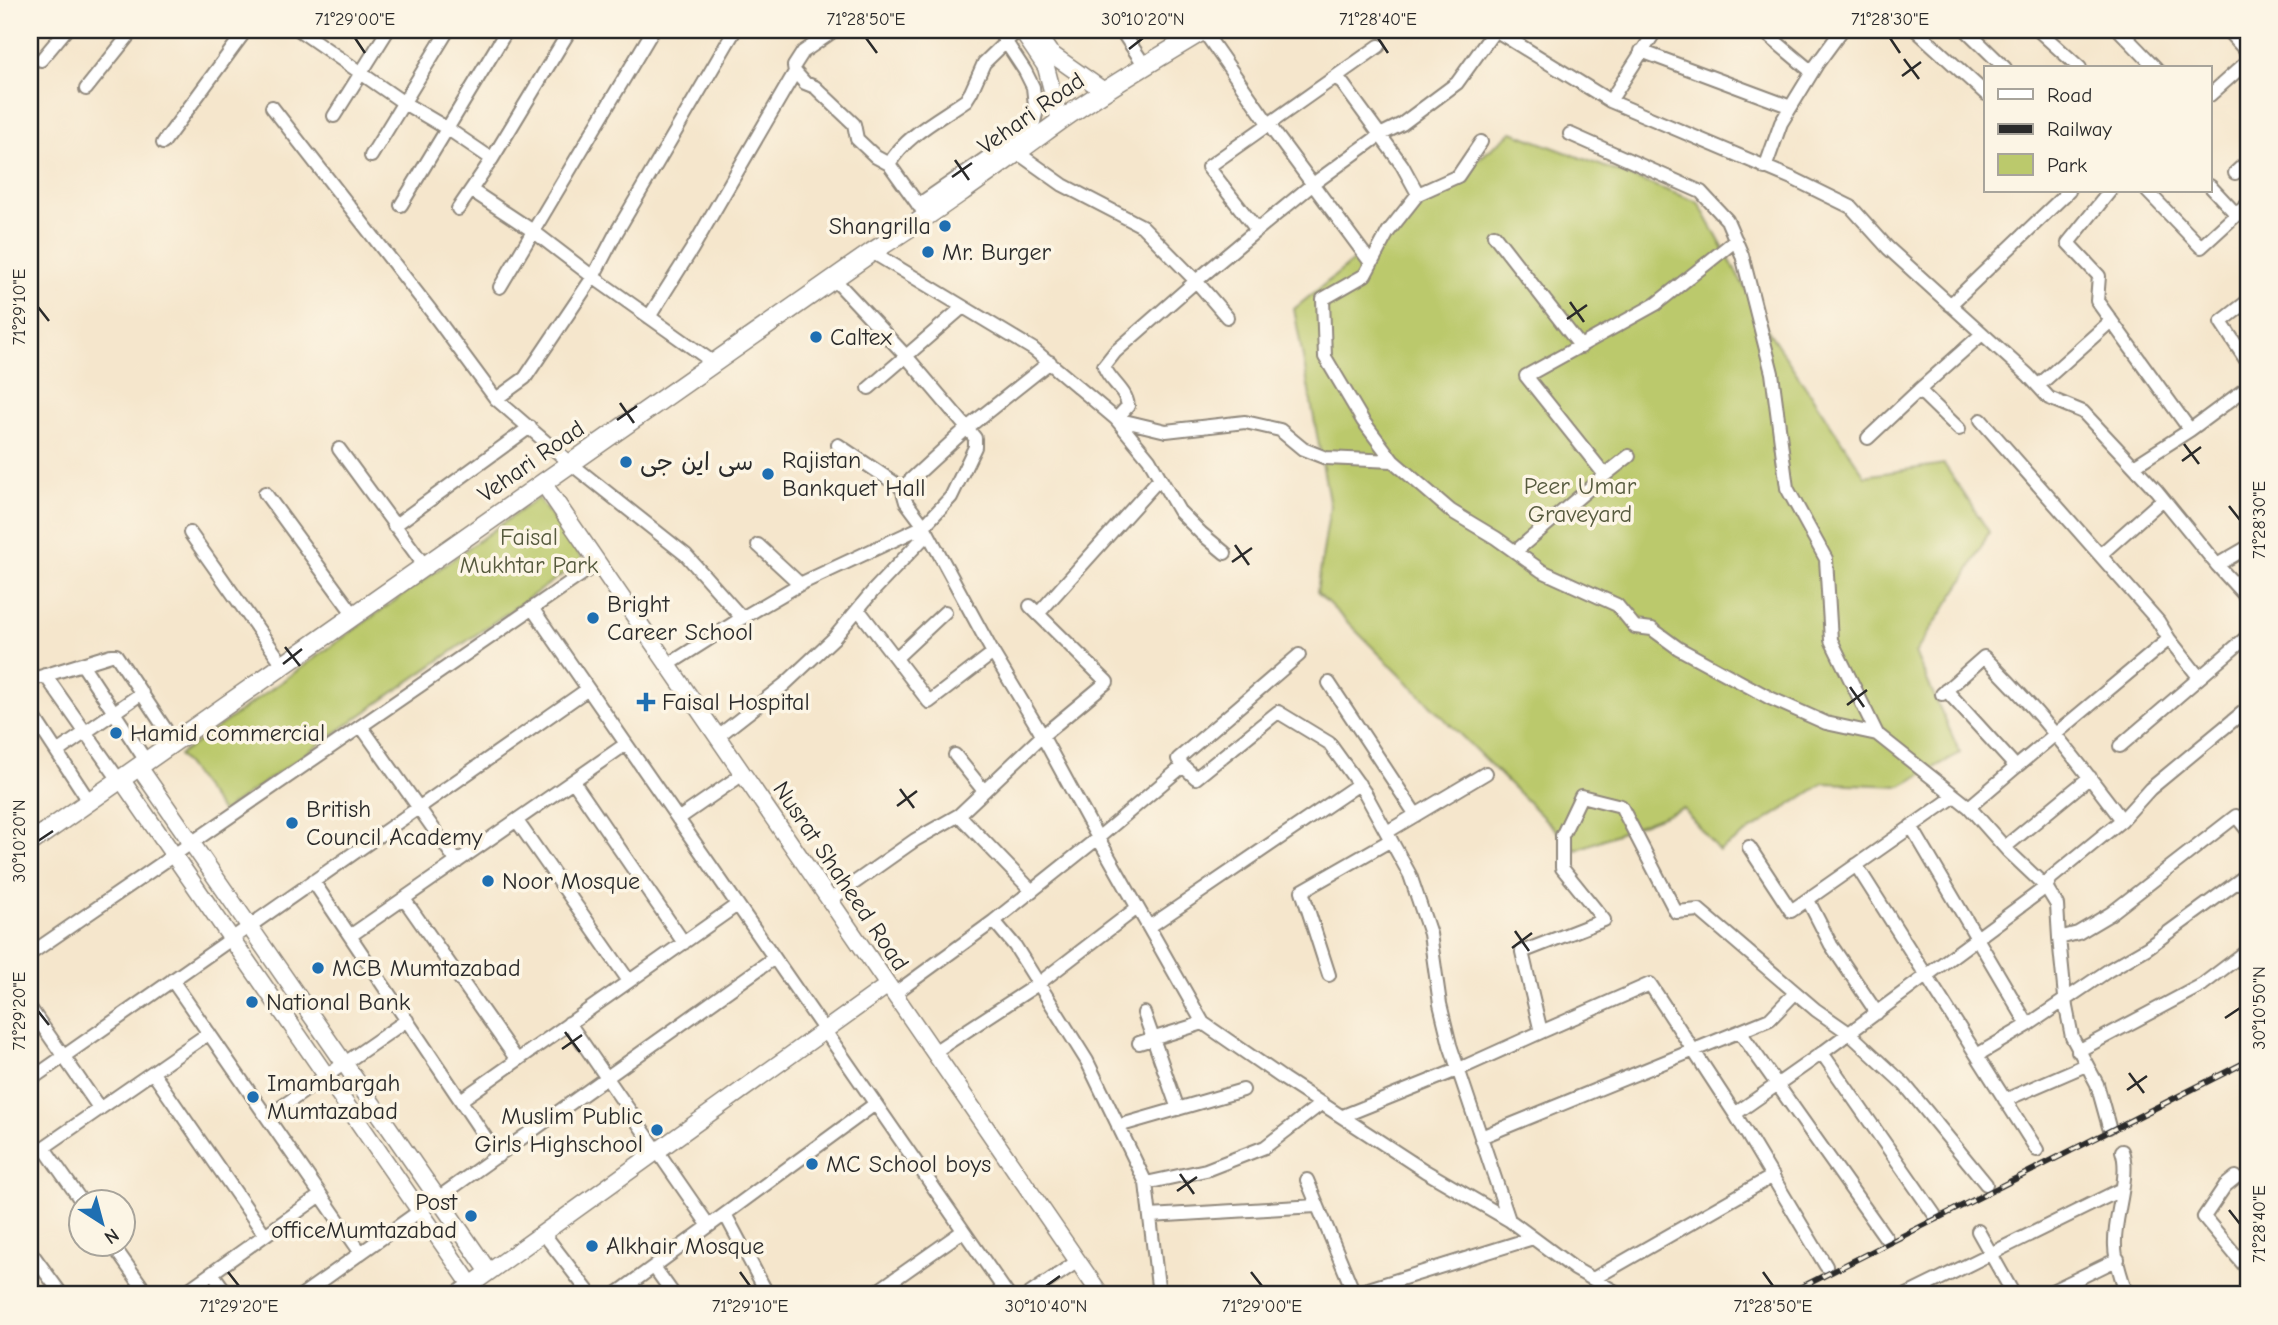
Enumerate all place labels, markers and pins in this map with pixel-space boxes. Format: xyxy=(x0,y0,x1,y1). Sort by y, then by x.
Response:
place label: Shangrilla xyxy=(829,212,931,240)
marker: Shangrilla xyxy=(937,218,953,234)
place label: Mr. Burger xyxy=(942,238,1052,266)
marker: Mr. Burger xyxy=(920,244,936,260)
place label: Caltex xyxy=(830,323,893,351)
marker: Caltex xyxy=(808,329,824,345)
place label: Rajistan Bankquet Hall xyxy=(782,446,925,502)
place label: سی این جی xyxy=(640,448,753,477)
marker: سی این جی xyxy=(618,454,634,470)
marker: Rajistan Bankquet Hall xyxy=(760,466,776,482)
place label: Bright Career School xyxy=(607,590,753,646)
marker: Bright Career School xyxy=(585,610,601,626)
place label: Faisal Hospital xyxy=(662,688,810,716)
marker: Faisal Hospital xyxy=(636,692,656,712)
place label: Hamid commercial xyxy=(130,719,325,747)
marker: Hamid commercial xyxy=(108,725,124,741)
place label: British Council Academy xyxy=(306,795,483,851)
marker: British Council Academy xyxy=(284,815,300,831)
place label: Noor Mosque xyxy=(502,867,640,895)
marker: Noor Mosque xyxy=(480,873,496,889)
place label: MCB Mumtazabad xyxy=(332,954,521,982)
marker: MCB Mumtazabad xyxy=(310,960,326,976)
place label: National Bank xyxy=(266,988,411,1016)
marker: National Bank xyxy=(244,994,260,1010)
place label: Imambargah Mumtazabad xyxy=(267,1069,401,1125)
marker: Imambargah Mumtazabad xyxy=(245,1089,261,1105)
place label: Muslim Public Girls Highschool xyxy=(474,1102,643,1158)
marker: Muslim Public Girls Highschool xyxy=(649,1122,665,1138)
place label: MC School boys xyxy=(826,1150,991,1178)
marker: MC School boys xyxy=(804,1156,820,1172)
place label: Post officeMumtazabad xyxy=(271,1188,458,1244)
marker: Post officeMumtazabad xyxy=(463,1208,479,1224)
place label: Alkhair Mosque xyxy=(606,1232,764,1260)
marker: Alkhair Mosque xyxy=(584,1238,600,1254)

